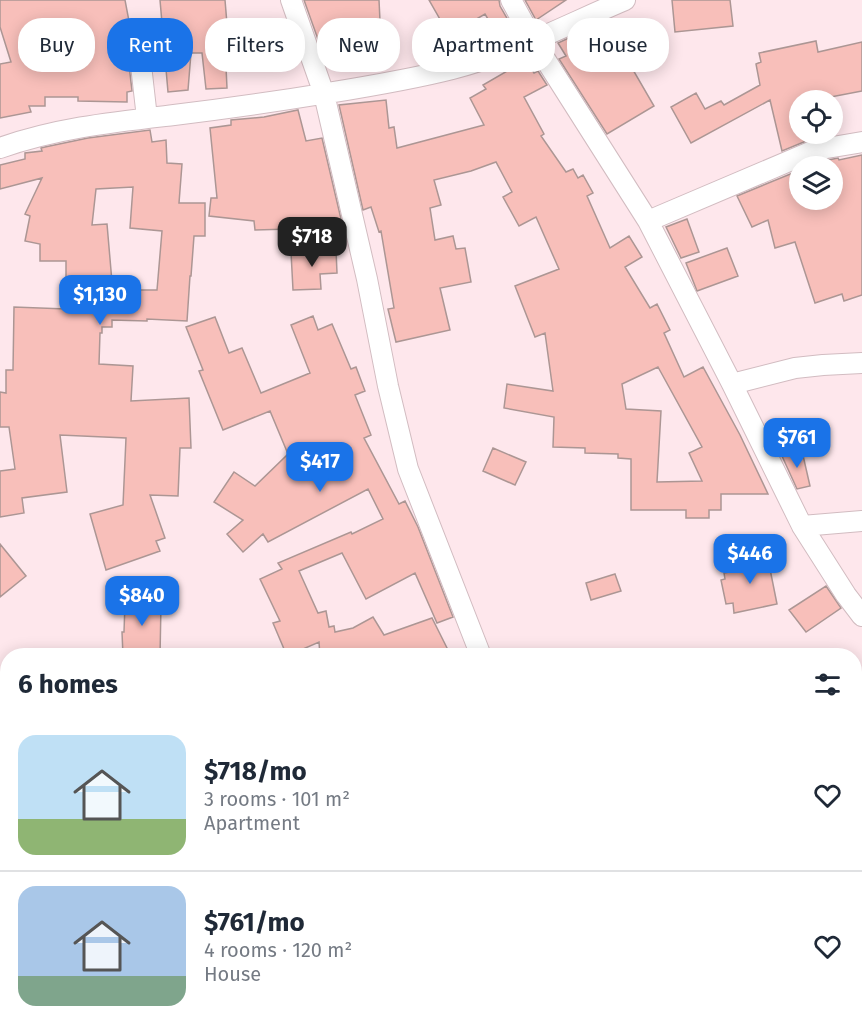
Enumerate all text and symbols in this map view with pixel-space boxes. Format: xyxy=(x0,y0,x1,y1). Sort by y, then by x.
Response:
chip: Buy xyxy=(18,18,95,72)
chip: Rent xyxy=(107,18,193,72)
chip: Filters xyxy=(205,18,305,72)
chip: New xyxy=(317,18,400,72)
chip: Apartment xyxy=(412,18,555,72)
chip: House xyxy=(567,18,669,72)
map controls xyxy=(789,90,843,210)
button: locate xyxy=(789,90,843,144)
button: layers xyxy=(789,156,843,210)
pin: $718 xyxy=(276,217,348,268)
text: $718 xyxy=(292,224,332,248)
pin: $1,130 xyxy=(51,275,149,326)
text: $1,130 xyxy=(73,282,127,306)
pin: $761 xyxy=(761,418,833,469)
text: $761 xyxy=(777,425,817,449)
pin: $417 xyxy=(284,442,356,493)
text: $417 xyxy=(300,449,340,473)
pin: $446 xyxy=(714,534,786,585)
text: $446 xyxy=(728,541,772,565)
pin: $840 xyxy=(106,576,178,627)
text: $840 xyxy=(119,583,165,607)
icon: filters xyxy=(811,668,844,701)
text: 6 homes xyxy=(18,669,118,700)
text: $718/mo xyxy=(204,756,307,787)
icon: home xyxy=(66,759,138,831)
icon: heart xyxy=(811,779,844,812)
text: 3 rooms · 101 m² xyxy=(204,787,350,811)
text: Apartment xyxy=(204,811,300,835)
text: $761/mo xyxy=(204,907,305,938)
icon: home xyxy=(66,910,138,982)
icon: heart xyxy=(811,930,844,963)
text: 4 rooms · 120 m² xyxy=(204,938,352,962)
text: House xyxy=(204,962,261,986)

